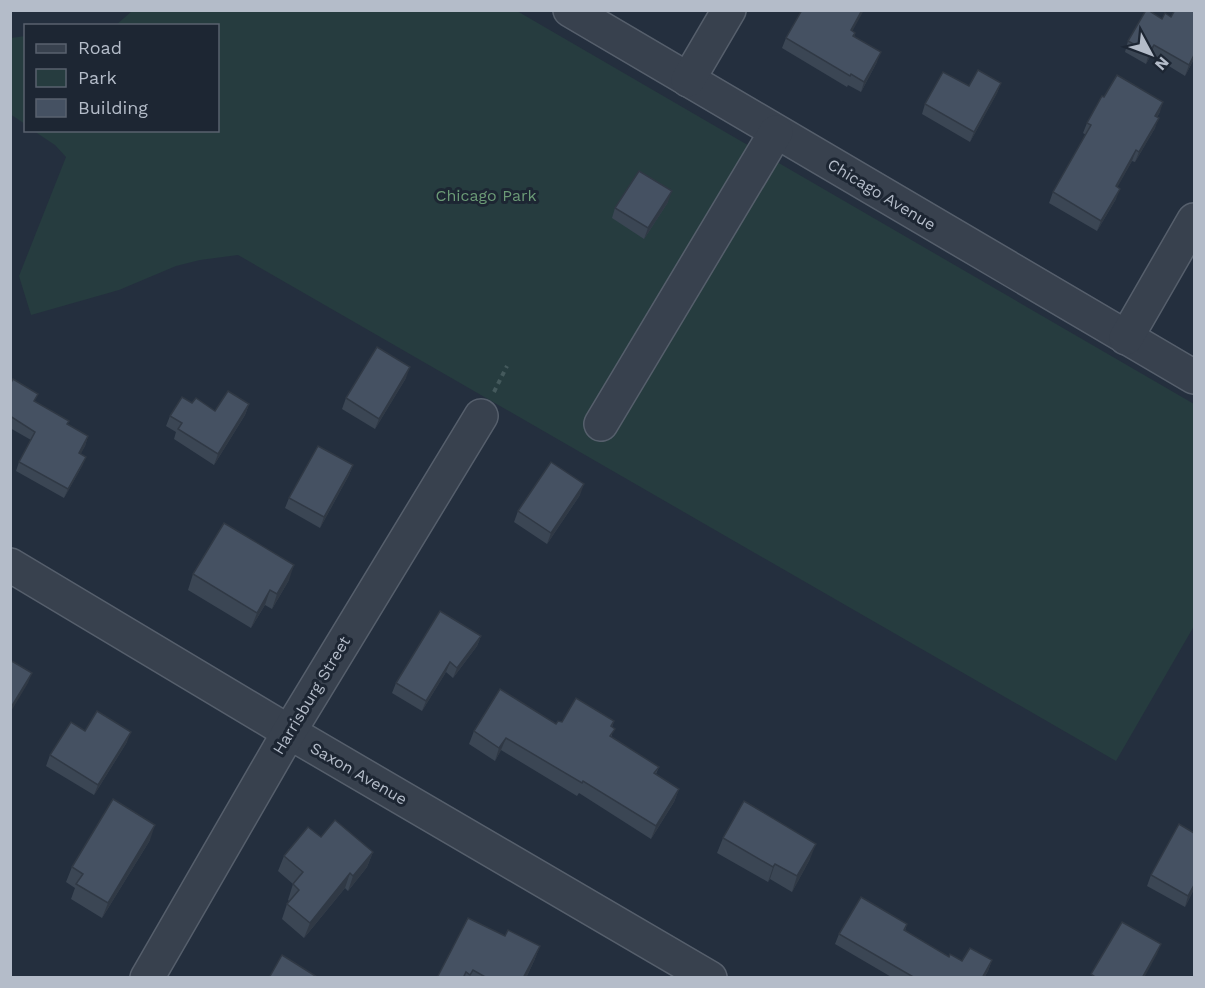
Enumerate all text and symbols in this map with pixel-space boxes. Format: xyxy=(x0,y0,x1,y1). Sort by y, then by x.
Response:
legend xyxy=(24,24,219,132)
north arrow xyxy=(1121,24,1181,84)
text: Road xyxy=(78,37,122,58)
text: N xyxy=(1151,53,1173,74)
text: Park xyxy=(78,67,117,88)
text: Building xyxy=(78,97,148,118)
street label: Chicago Avenue xyxy=(824,155,939,234)
park label: Chicago Park xyxy=(435,186,537,205)
street label: Harrisburg Street xyxy=(269,632,354,758)
street label: Saxon Avenue xyxy=(307,738,410,809)

